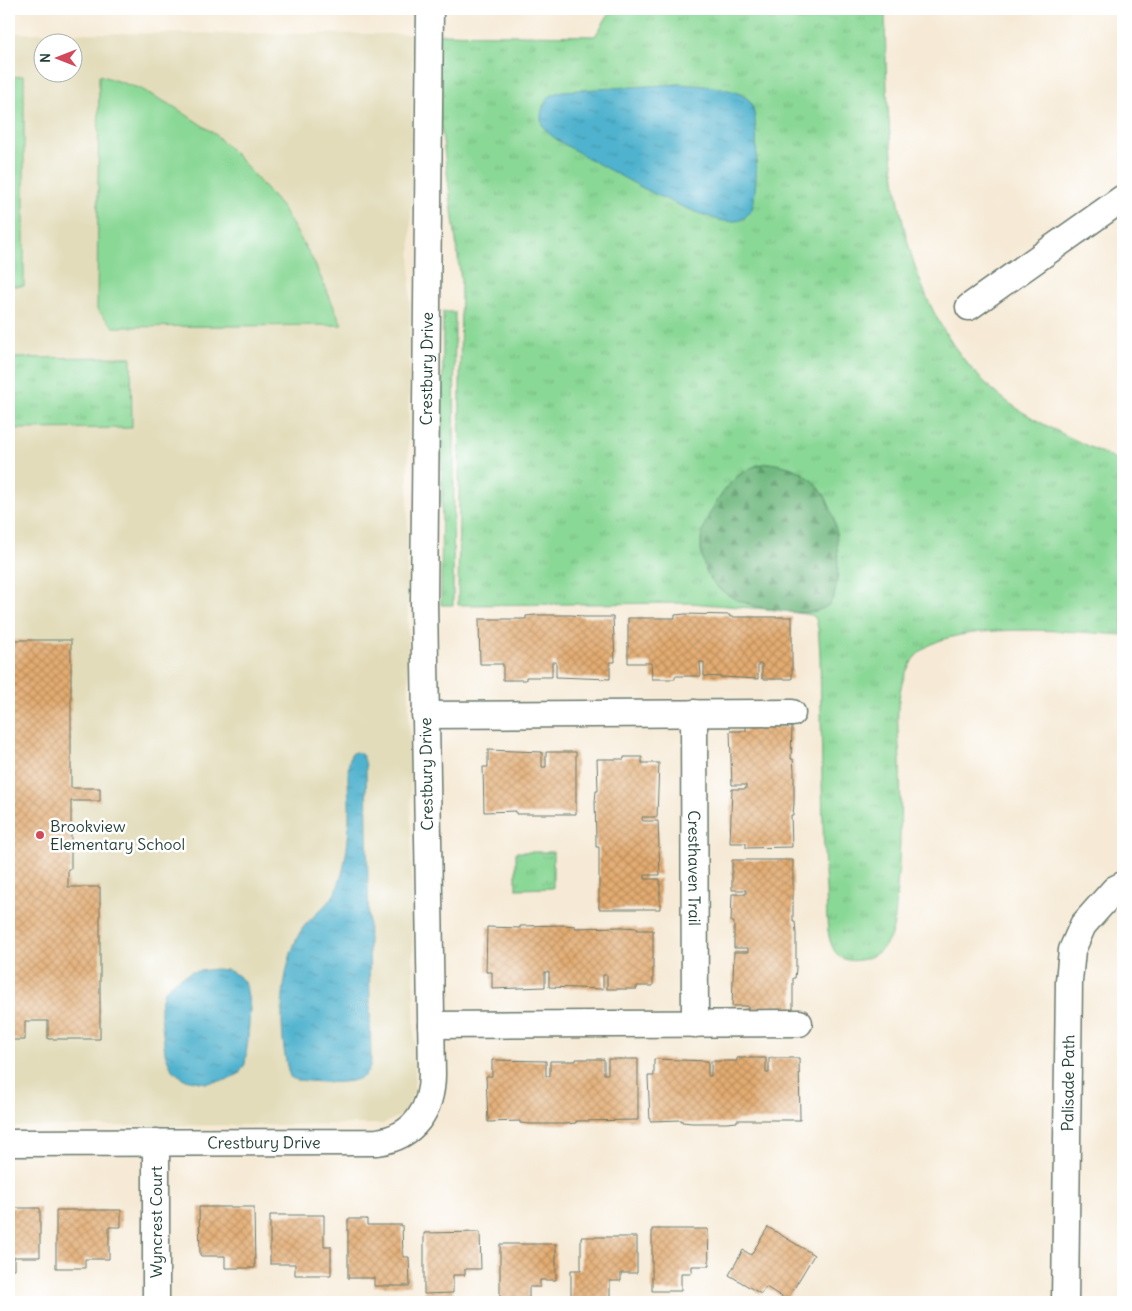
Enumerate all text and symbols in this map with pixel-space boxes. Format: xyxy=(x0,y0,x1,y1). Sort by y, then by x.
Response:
north arrow xyxy=(32,32,82,82)
text: N xyxy=(36,53,54,63)
street label: Crestbury Drive xyxy=(416,312,437,425)
street label: Crestbury Drive xyxy=(415,717,437,831)
street label: Cresthaven Trail xyxy=(684,810,705,926)
place label: Brookview Elementary School xyxy=(50,816,185,854)
marker: Brookview Elementary School xyxy=(34,829,46,841)
street label: Palisade Path xyxy=(1057,1035,1078,1131)
street label: Crestbury Drive xyxy=(207,1132,321,1152)
street label: Wyncrest Court xyxy=(146,1165,166,1278)

